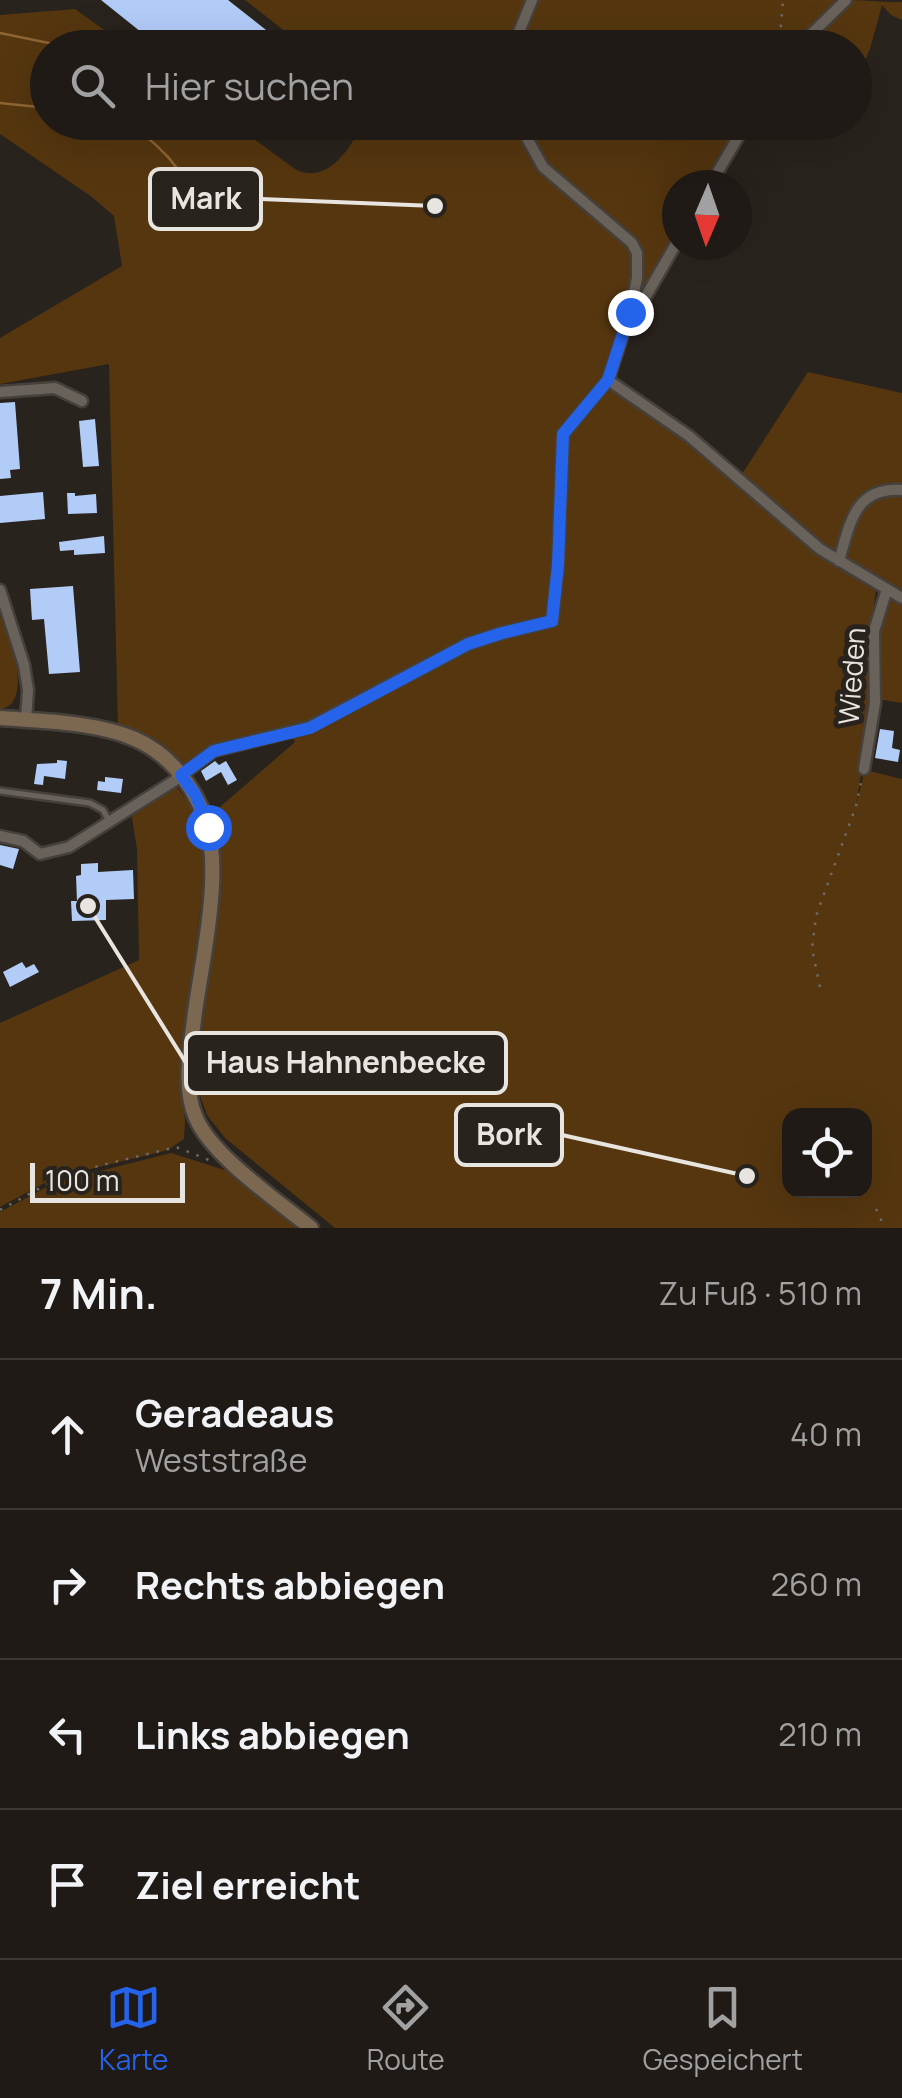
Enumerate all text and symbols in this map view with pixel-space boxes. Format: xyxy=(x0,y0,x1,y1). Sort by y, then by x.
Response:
search box xyxy=(30,30,872,140)
icon: search xyxy=(65,58,120,113)
text: Hier suchen xyxy=(145,59,354,111)
callout: Mark xyxy=(150,169,261,229)
north arrow xyxy=(662,170,752,260)
text: Mark xyxy=(170,177,242,218)
route end xyxy=(608,290,654,336)
street label: Wieden xyxy=(829,626,873,726)
route start xyxy=(186,805,232,851)
callout: Haus Hahnenbecke xyxy=(186,1033,506,1093)
text: Haus Hahnenbecke xyxy=(206,1041,486,1082)
callout: Bork xyxy=(456,1105,562,1165)
map controls xyxy=(782,1108,872,1198)
button: locate xyxy=(782,1108,872,1198)
text: Bork xyxy=(476,1113,543,1154)
scale bar xyxy=(30,1158,185,1202)
text: 100 m xyxy=(45,1161,119,1199)
text: 7 Min. xyxy=(40,1264,158,1322)
text: Zu Fuß · 510 m xyxy=(659,1271,862,1315)
text: Geradeaus xyxy=(135,1386,334,1438)
icon: ahead xyxy=(40,1407,95,1462)
text: 40 m xyxy=(790,1412,862,1456)
text: Weststraße xyxy=(135,1438,307,1482)
icon: right xyxy=(40,1557,95,1612)
text: Rechts abbiegen xyxy=(135,1558,445,1610)
text: 260 m xyxy=(771,1562,862,1606)
icon: left xyxy=(40,1707,95,1762)
text: Links abbiegen xyxy=(135,1708,410,1760)
text: 210 m xyxy=(778,1712,862,1756)
icon: arrive xyxy=(40,1857,95,1912)
text: Ziel erreicht xyxy=(135,1858,360,1910)
tab: Karte xyxy=(99,1980,168,2078)
tab: Route xyxy=(367,1980,445,2078)
tab: Gespeichert xyxy=(643,1980,803,2078)

